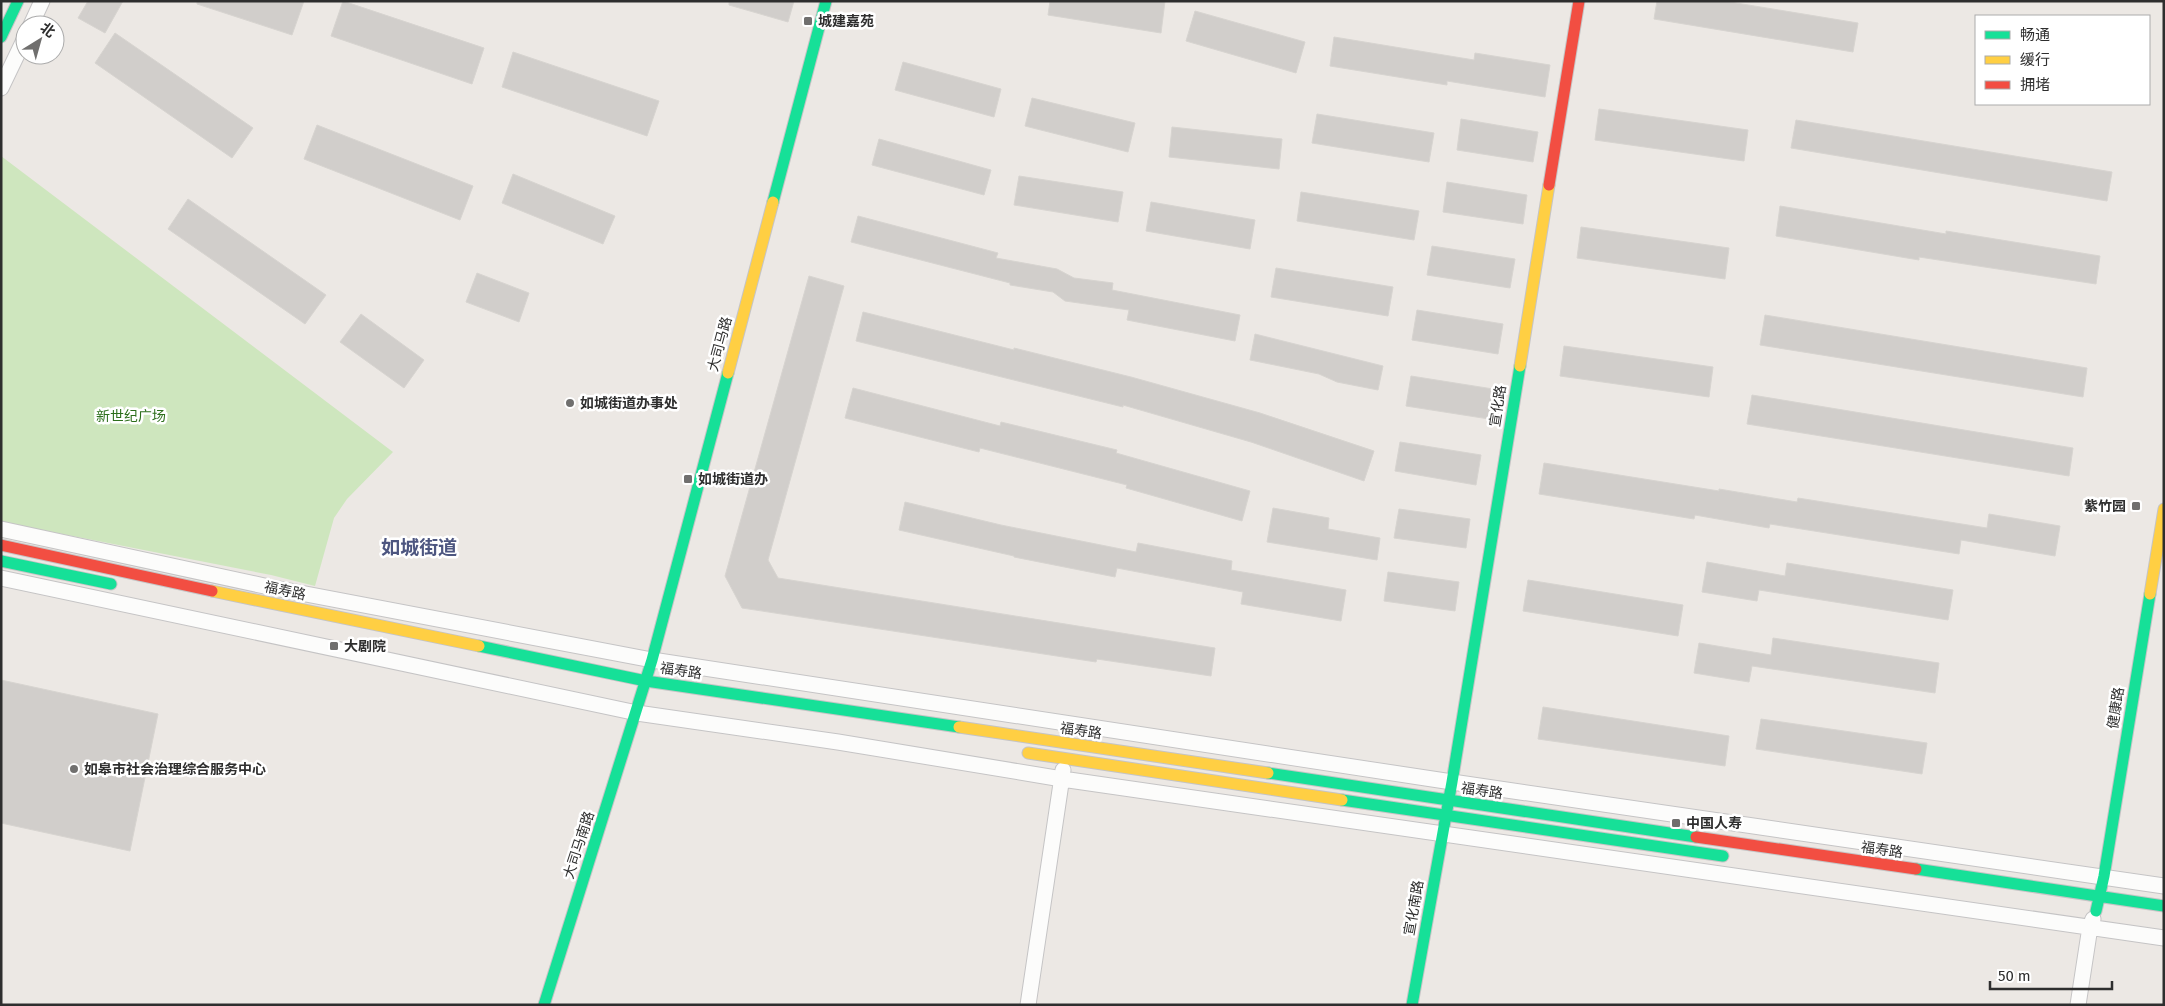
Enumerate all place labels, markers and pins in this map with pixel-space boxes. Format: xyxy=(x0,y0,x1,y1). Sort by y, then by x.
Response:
place label: 城建嘉苑 xyxy=(818,13,874,30)
marker: 城建嘉苑 xyxy=(802,15,814,27)
place label: 如城街道办事处 xyxy=(580,395,678,412)
marker: 如城街道办事处 xyxy=(564,397,576,409)
place label: 如城街道办 xyxy=(698,471,768,488)
marker: 如城街道办 xyxy=(682,473,694,485)
place label: 紫竹园 xyxy=(2084,498,2126,515)
marker: 紫竹园 xyxy=(2130,500,2142,512)
place label: 大剧院 xyxy=(344,638,386,655)
marker: 大剧院 xyxy=(328,640,340,652)
place label: 如皋市社会治理综合服务中心 xyxy=(84,761,266,778)
marker: 如皋市社会治理综合服务中心 xyxy=(68,763,80,775)
place label: 中国人寿 xyxy=(1686,815,1742,832)
marker: 中国人寿 xyxy=(1670,817,1682,829)

